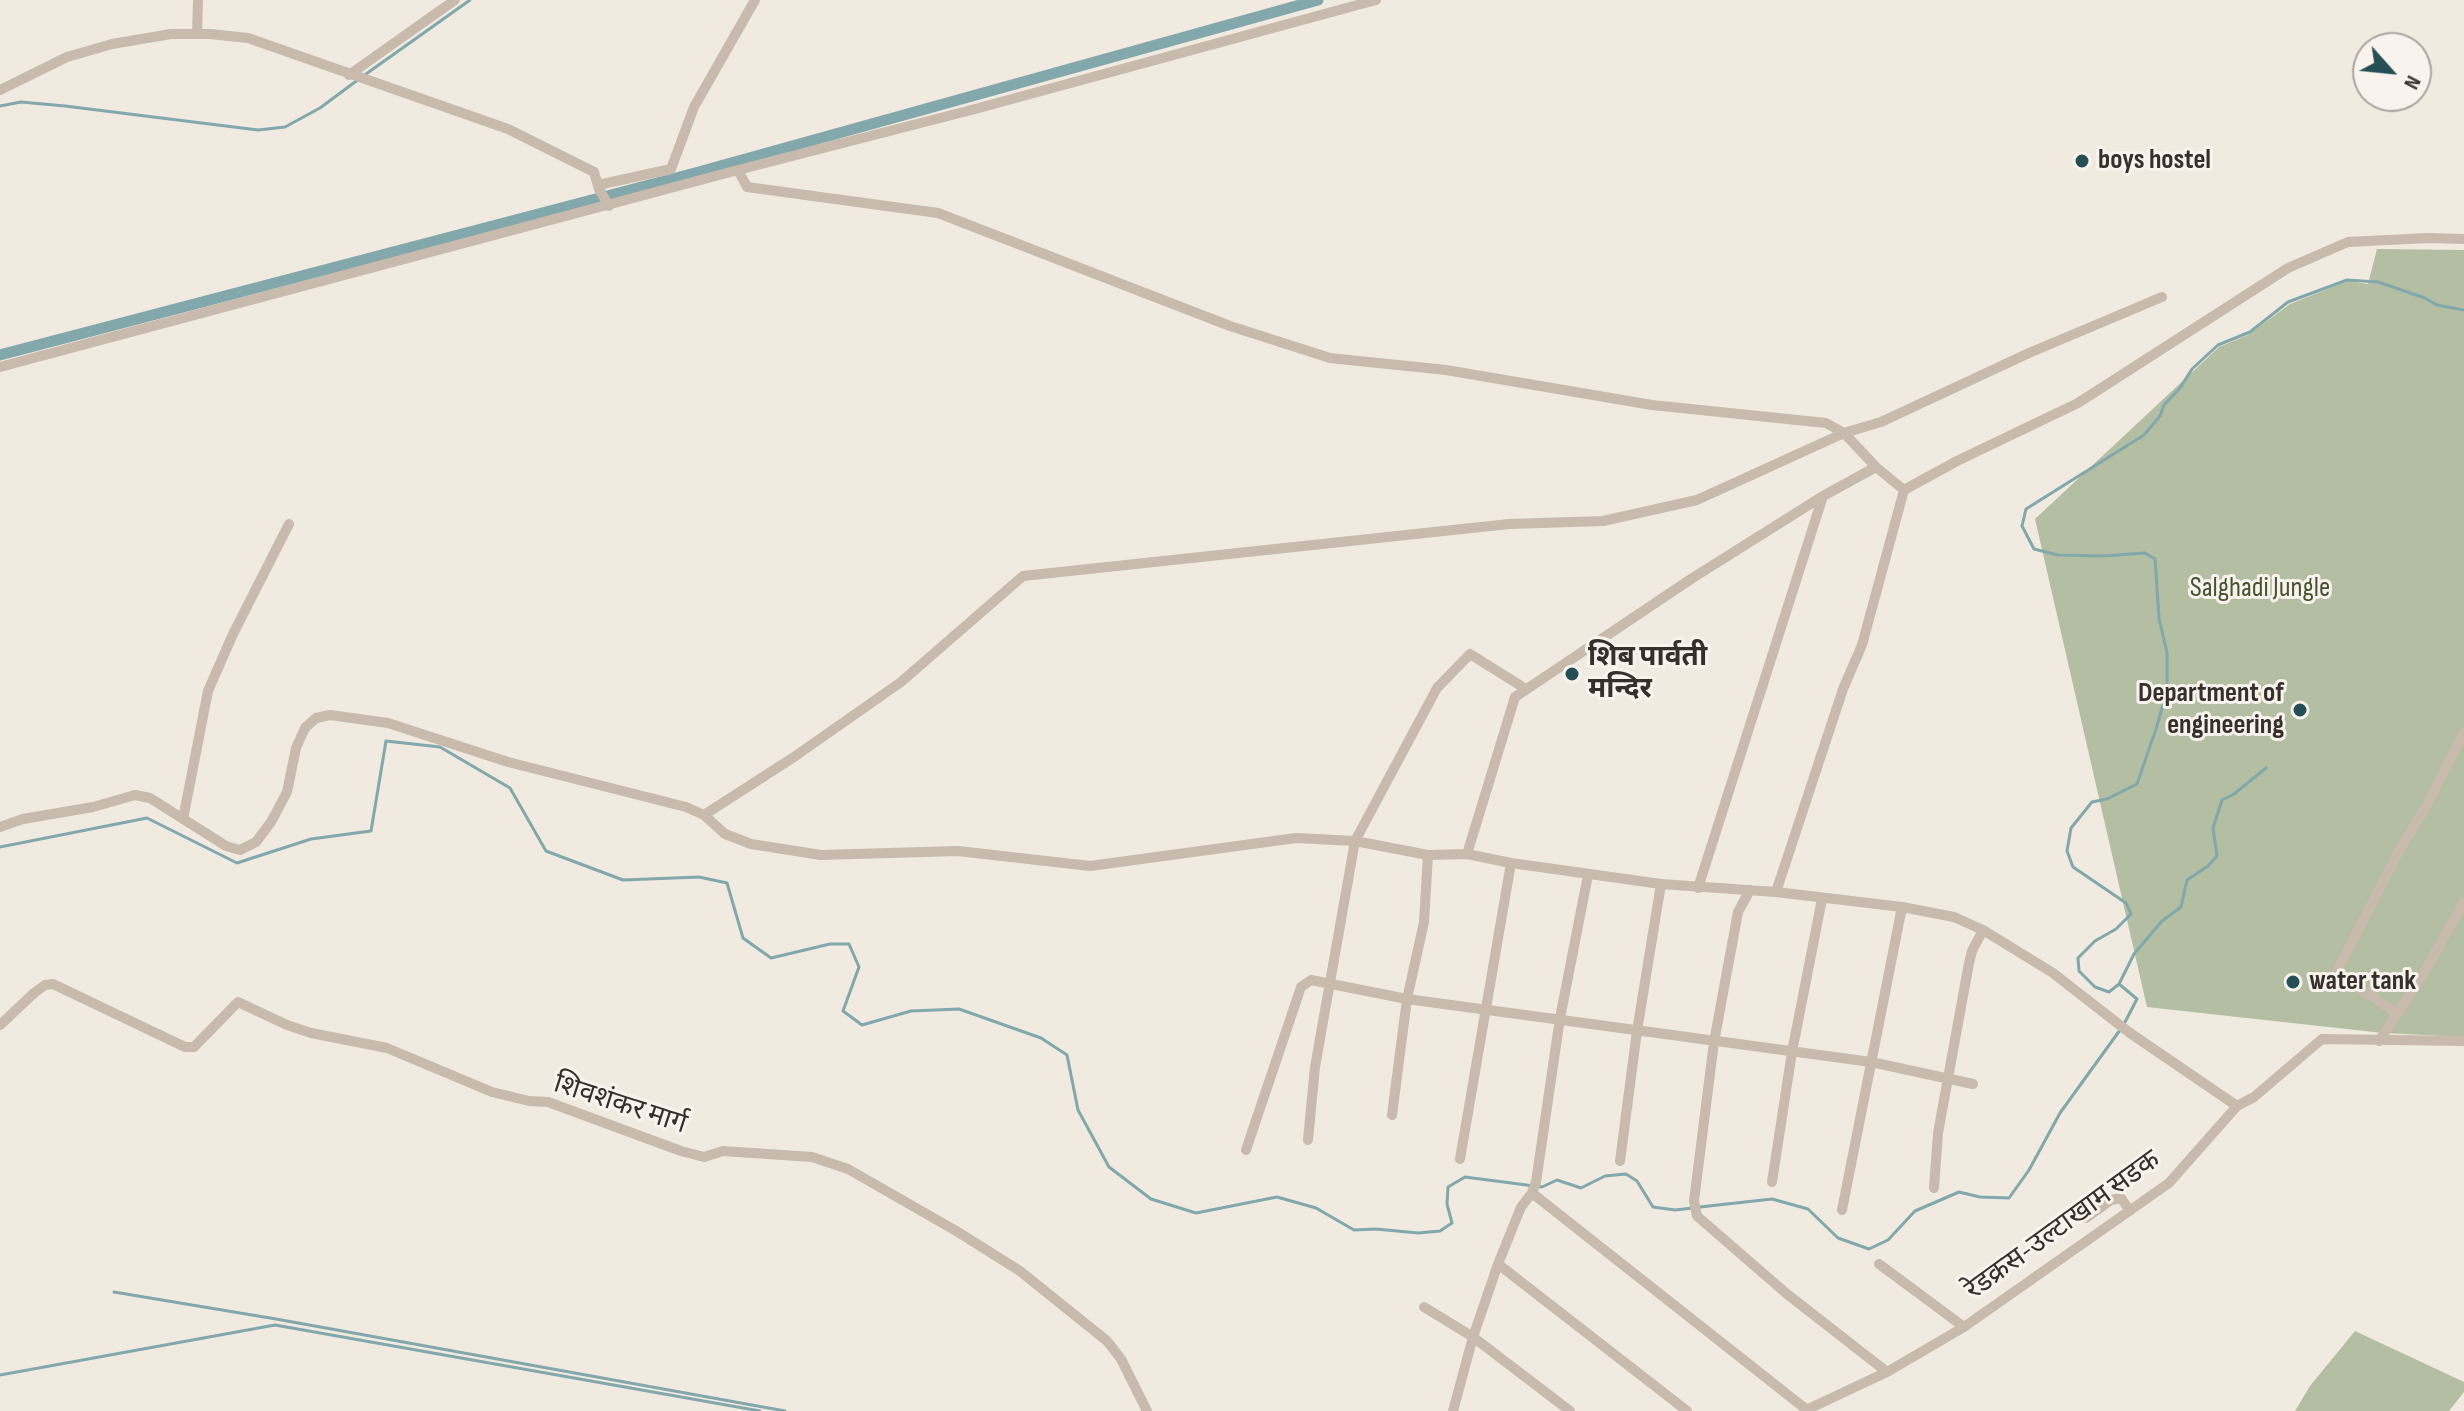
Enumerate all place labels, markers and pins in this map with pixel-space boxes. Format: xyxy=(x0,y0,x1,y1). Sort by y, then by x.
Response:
place label: boys hostel xyxy=(2098,144,2211,178)
marker: boys hostel xyxy=(2073,152,2091,170)
place label: शिब पार्वती मन्दिर xyxy=(1588,641,1707,707)
marker: शिब पार्वती मन्दिर xyxy=(1563,665,1581,683)
place label: Department of engineering xyxy=(2138,677,2284,743)
marker: Department of engineering xyxy=(2291,701,2309,719)
place label: water tank xyxy=(2309,965,2416,999)
marker: water tank xyxy=(2284,973,2302,991)

